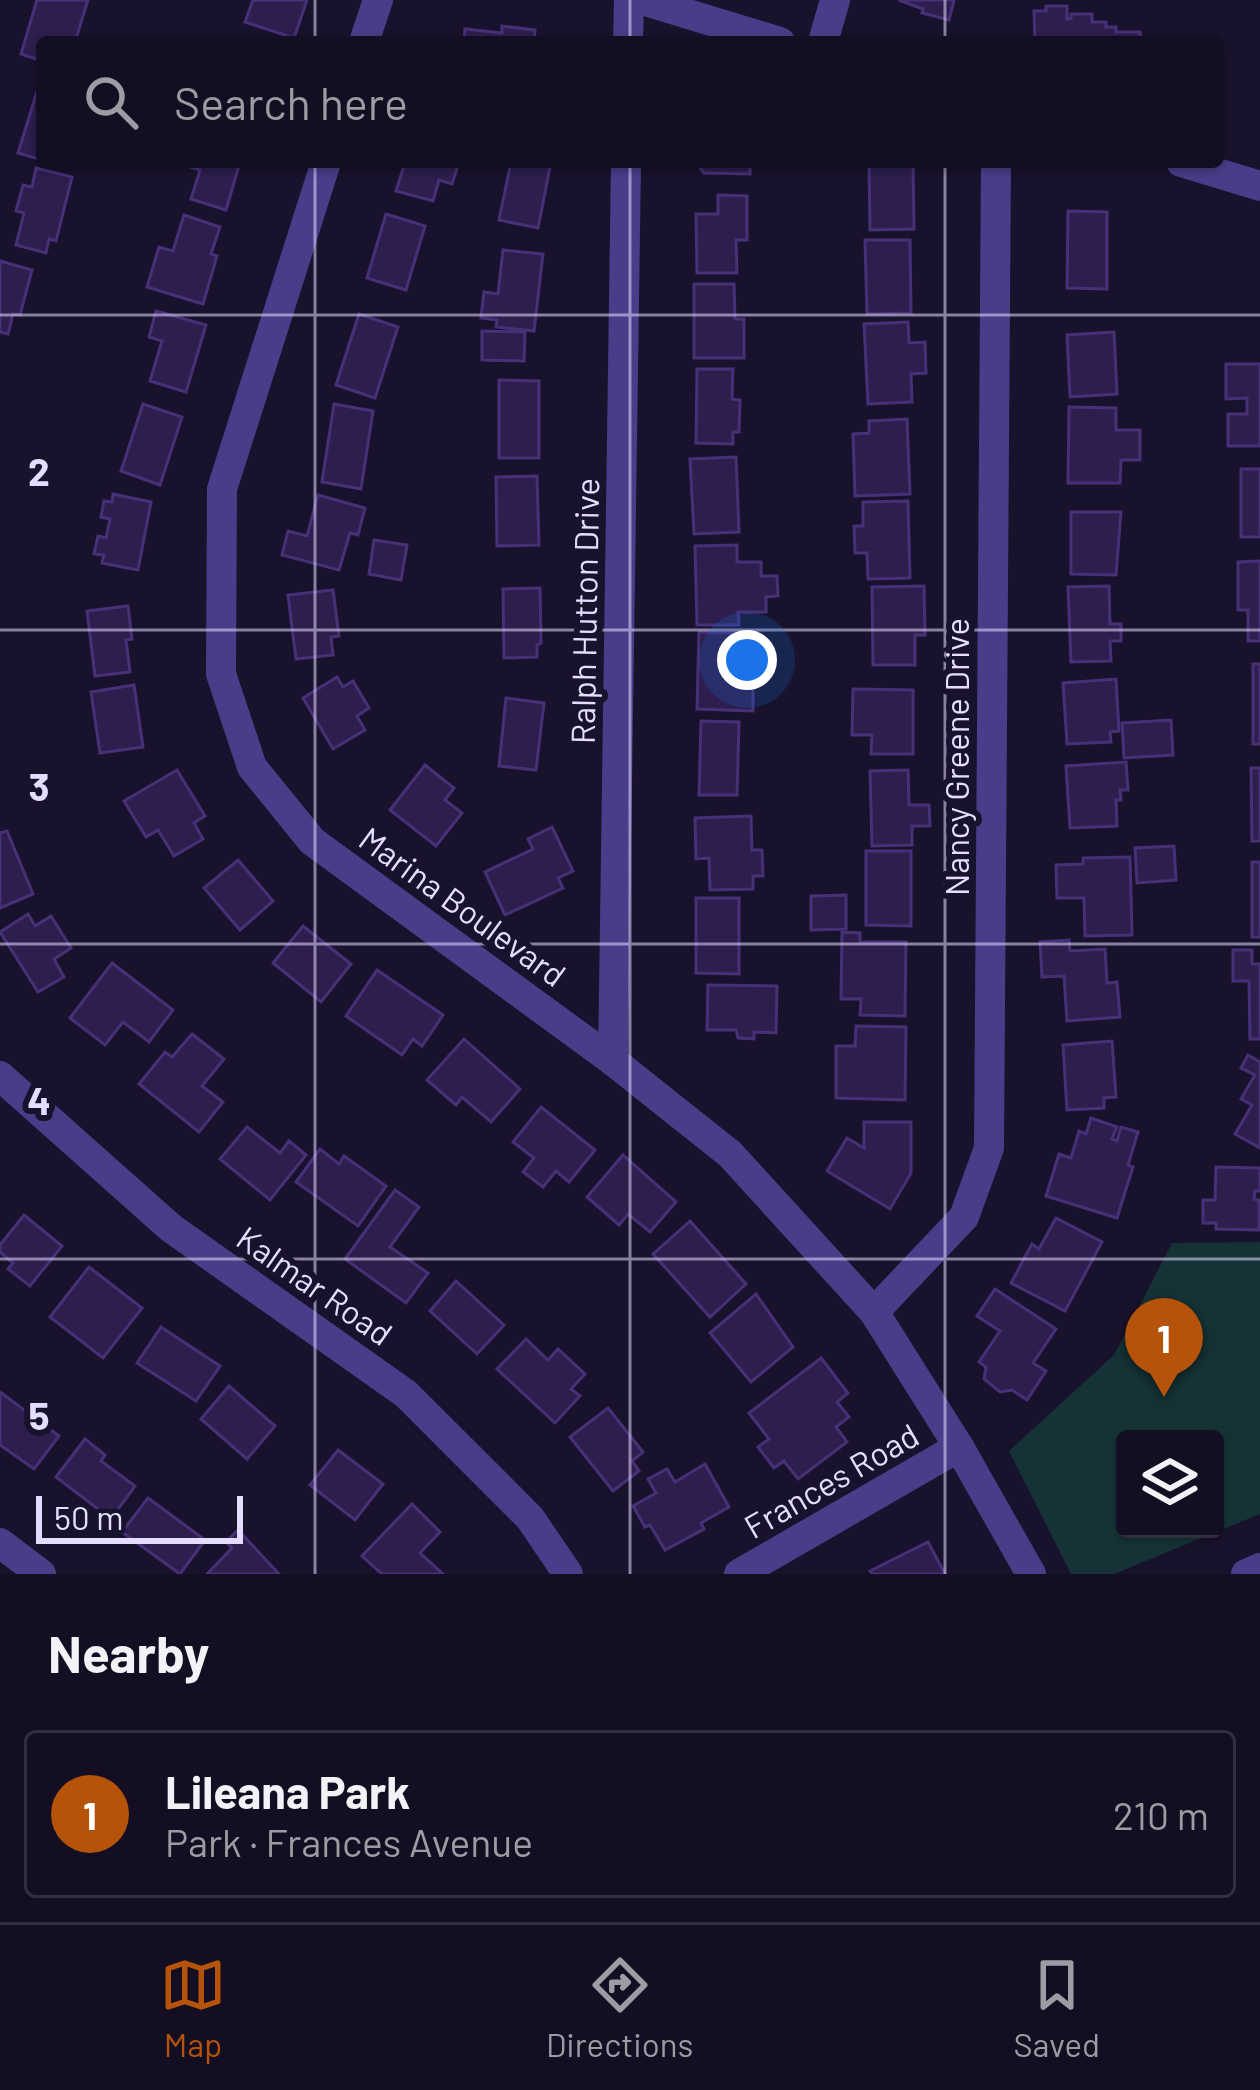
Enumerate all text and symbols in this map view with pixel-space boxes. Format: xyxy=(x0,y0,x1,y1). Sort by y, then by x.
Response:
search box xyxy=(36,36,1224,168)
icon: search xyxy=(78,69,144,135)
text: Search here xyxy=(174,75,408,129)
text: 2 xyxy=(28,447,50,494)
street label: Ralph Hutton Drive xyxy=(562,478,606,744)
street label: Nancy Greene Drive xyxy=(936,618,976,896)
your location xyxy=(717,630,777,690)
text: 3 xyxy=(28,762,50,809)
street label: Marina Boulevard xyxy=(352,818,574,994)
text: 4 xyxy=(27,1076,51,1123)
street label: Kalmar Road xyxy=(230,1217,400,1353)
pin: 1 xyxy=(1125,1298,1203,1397)
text: 5 xyxy=(28,1391,50,1438)
street label: Frances Road xyxy=(737,1414,925,1546)
map controls xyxy=(1116,1430,1224,1538)
button: layers xyxy=(1116,1430,1224,1538)
scale bar xyxy=(36,1490,243,1543)
text: 50 m xyxy=(54,1497,124,1537)
text: Nearby xyxy=(48,1622,209,1683)
text: Lileana Park xyxy=(165,1764,410,1818)
text: 1 xyxy=(83,1791,97,1838)
text: 210 m xyxy=(1113,1791,1209,1838)
text: Park · Frances Avenue xyxy=(165,1818,533,1865)
tab: Map xyxy=(160,1952,226,2064)
tab: Directions xyxy=(546,1952,693,2064)
tab: Saved xyxy=(1013,1952,1100,2064)

